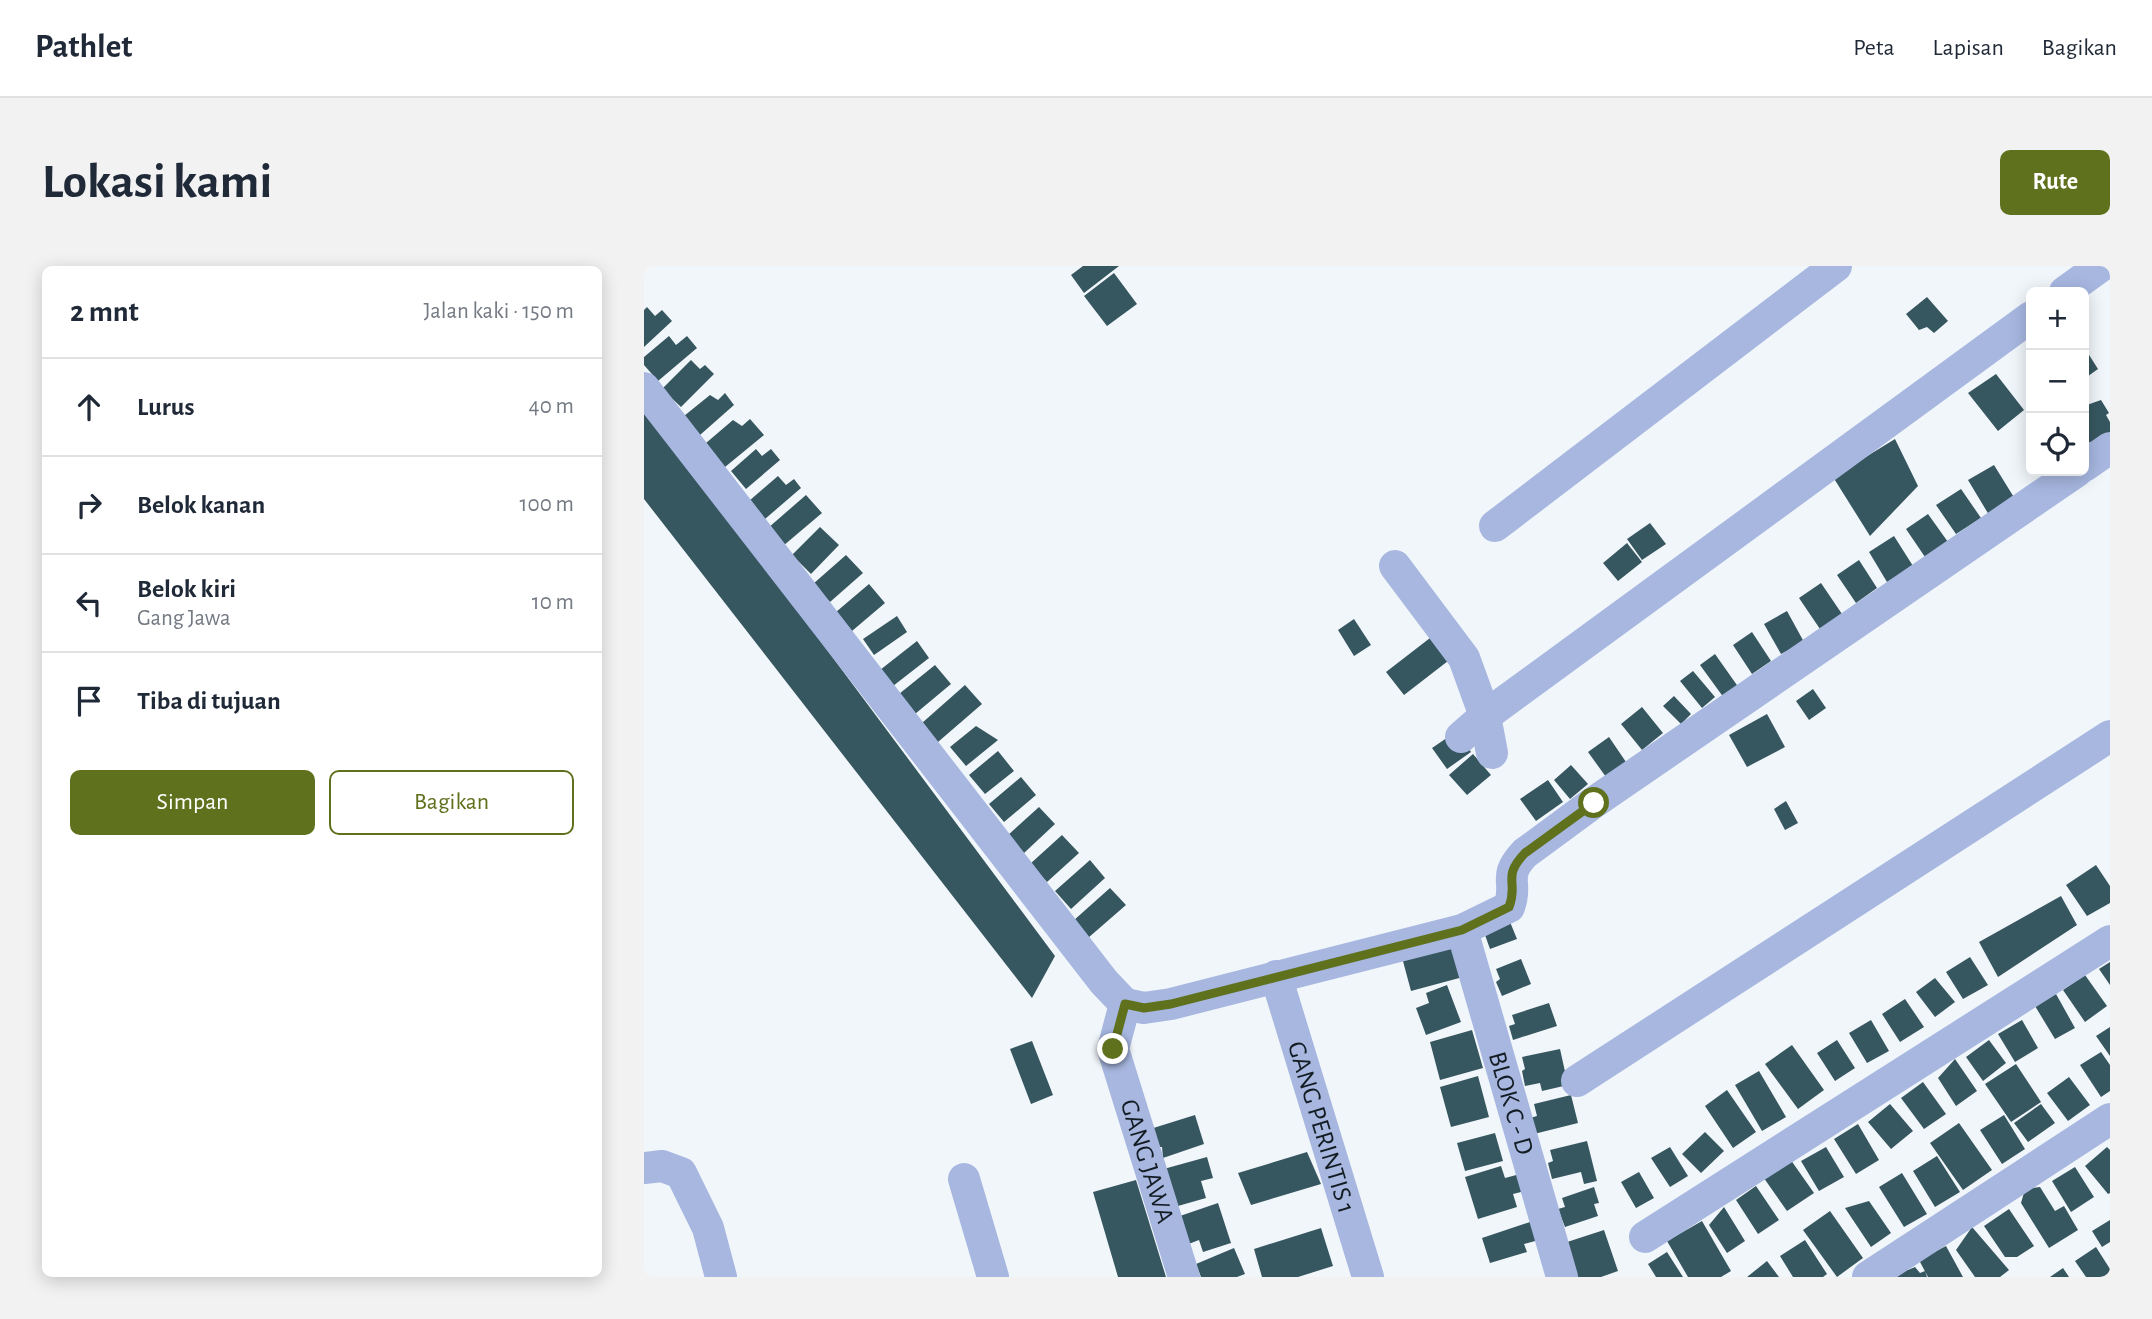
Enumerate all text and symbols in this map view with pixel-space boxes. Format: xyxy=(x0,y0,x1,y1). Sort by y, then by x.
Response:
text: Pathlet xyxy=(35,31,133,64)
text: Peta xyxy=(1853,36,1895,60)
text: Lapisan xyxy=(1933,36,2004,60)
text: Bagikan xyxy=(2042,36,2117,60)
button: Rute xyxy=(2000,150,2110,215)
text: Lokasi kami xyxy=(42,158,272,207)
map controls xyxy=(2026,287,2089,476)
button: + xyxy=(2026,287,2089,350)
text: 2 mnt xyxy=(70,297,139,327)
text: Jalan kaki · 150 m xyxy=(424,300,574,323)
button: − xyxy=(2026,350,2089,413)
icon: ahead xyxy=(70,388,108,426)
text: Lurus xyxy=(137,394,194,420)
text: 40 m xyxy=(529,395,574,418)
button: locate xyxy=(2026,413,2089,476)
icon: right xyxy=(70,486,108,524)
text: Belok kanan xyxy=(137,492,265,518)
text: 100 m xyxy=(520,493,574,516)
text: Belok kiri xyxy=(137,576,236,602)
icon: left xyxy=(70,584,108,622)
text: 10 m xyxy=(532,591,574,614)
text: Gang Jawa xyxy=(137,607,231,630)
icon: arrive xyxy=(70,682,108,720)
text: Tiba di tujuan xyxy=(137,688,281,714)
button: Simpan xyxy=(70,770,315,835)
button: Bagikan xyxy=(329,770,574,835)
route start xyxy=(1578,787,1609,818)
route end xyxy=(1097,1033,1128,1064)
street label: GANG PERINTIS 1 xyxy=(1283,1038,1360,1216)
street label: BLOK C - D xyxy=(1484,1049,1538,1158)
street label: GANG JAWA xyxy=(1115,1096,1178,1226)

